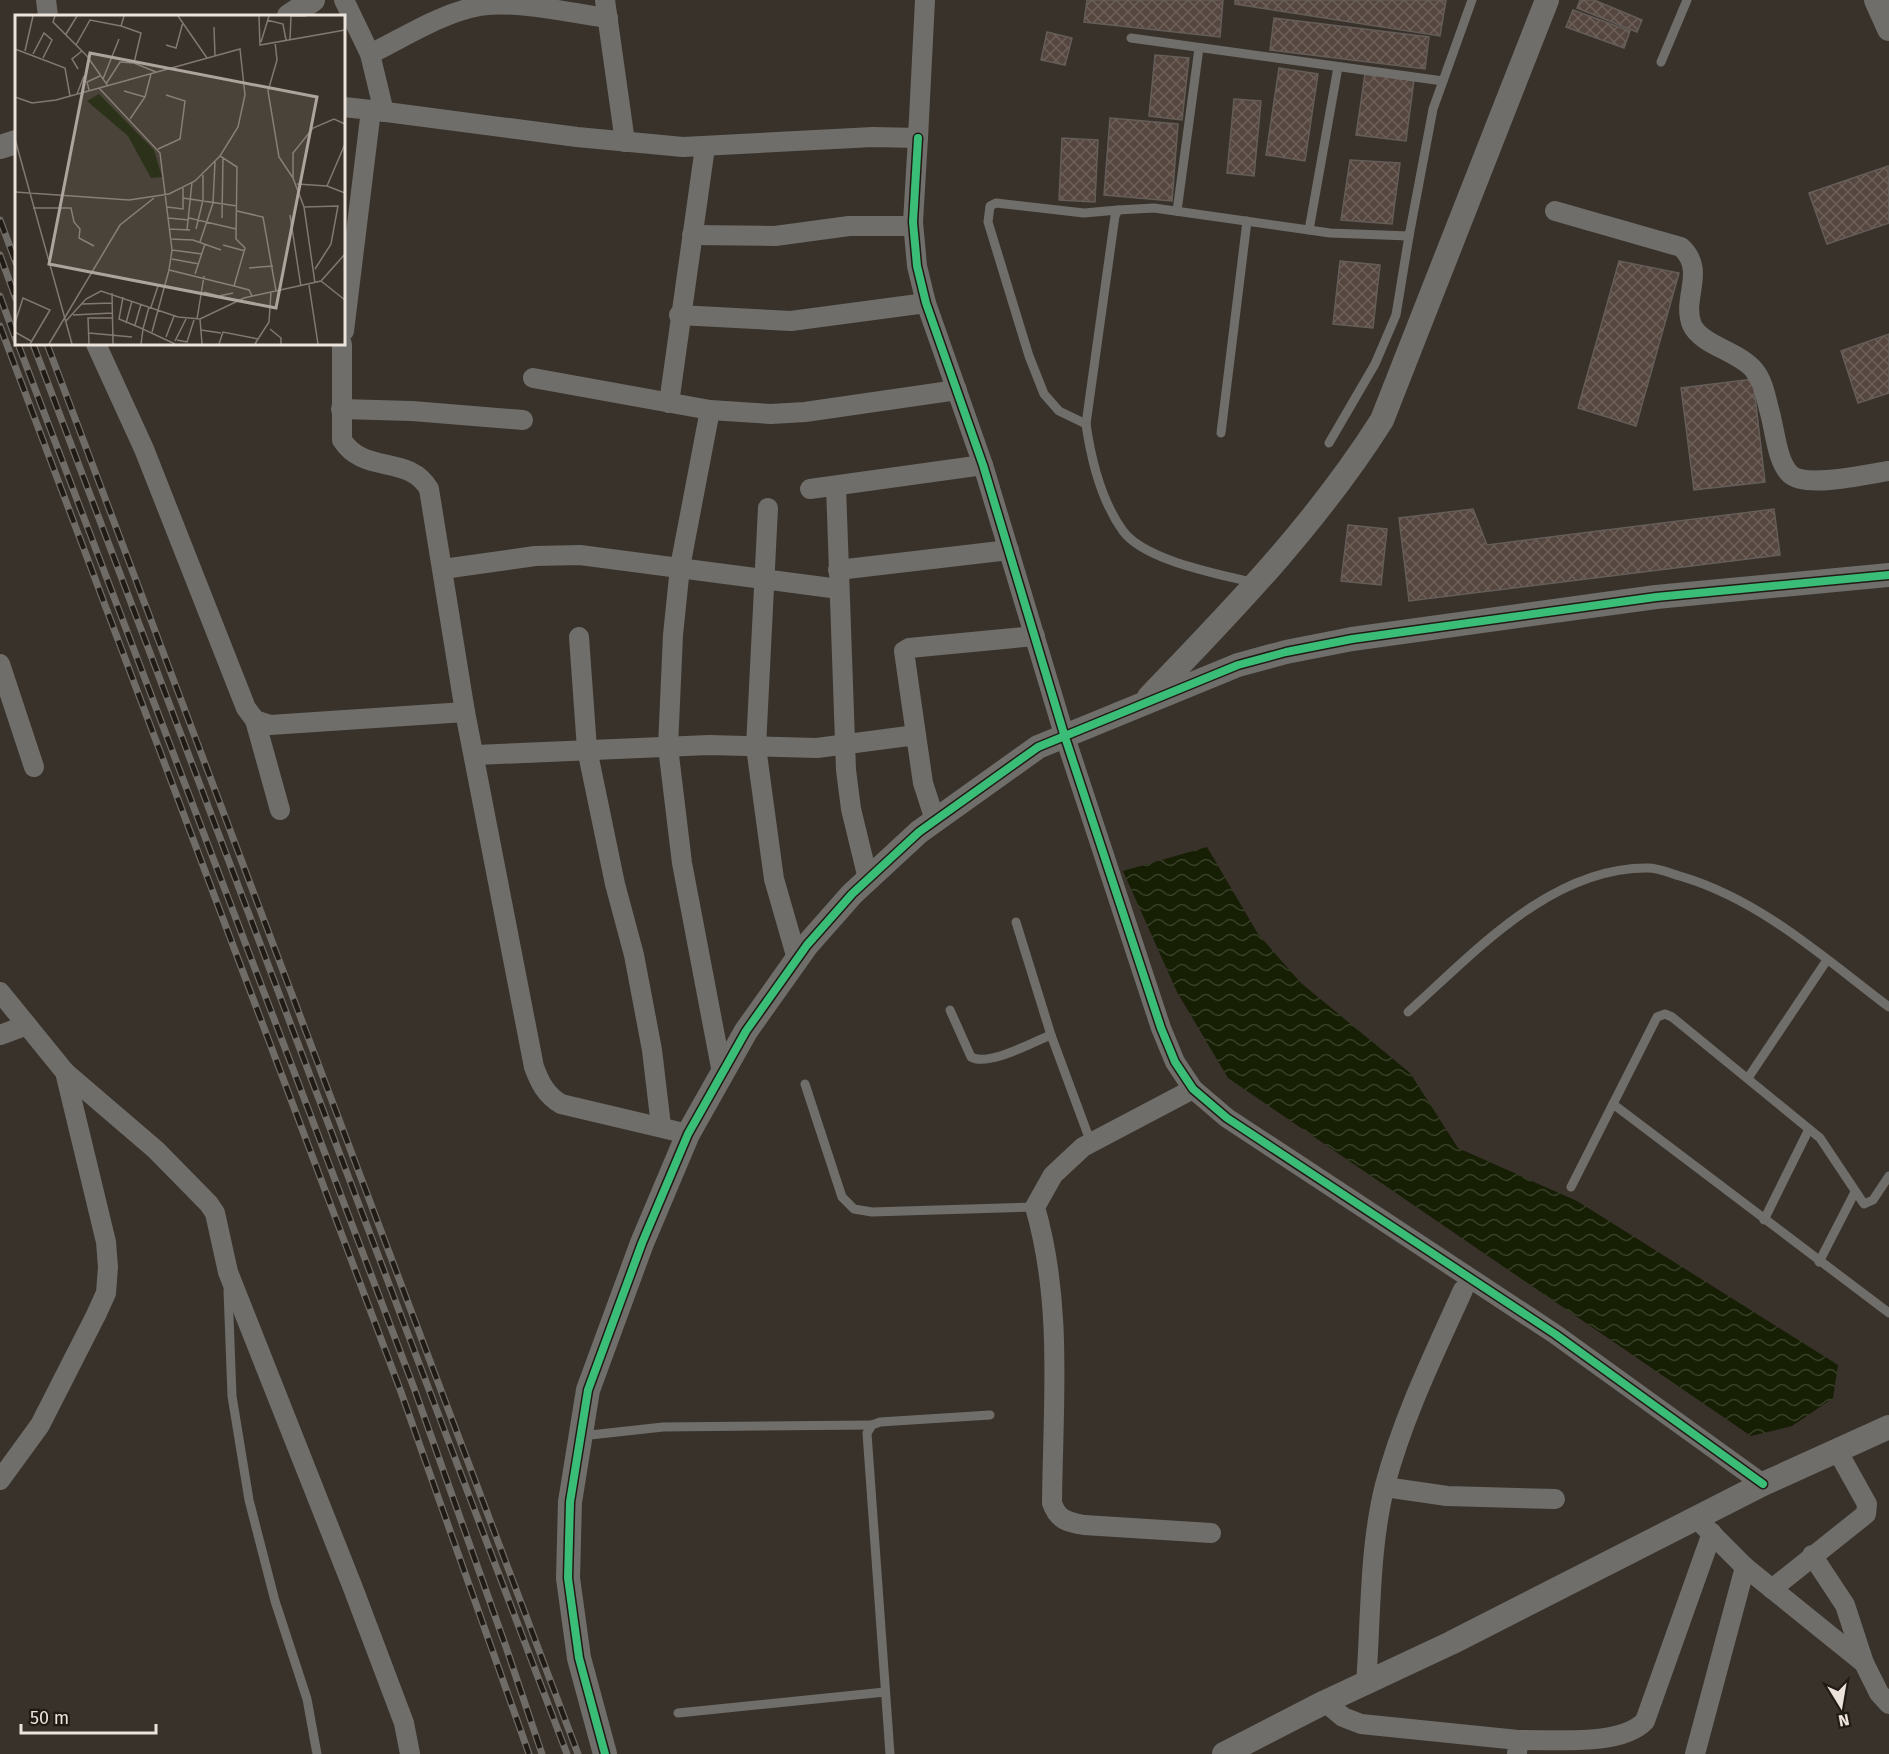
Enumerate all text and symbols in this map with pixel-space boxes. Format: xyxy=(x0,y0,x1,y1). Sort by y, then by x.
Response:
inset map xyxy=(15,15,345,345)
north arrow xyxy=(1811,1676,1871,1736)
scale bar xyxy=(21,1697,156,1735)
text: 50 m xyxy=(30,1707,69,1729)
text: N xyxy=(1837,1710,1851,1731)

